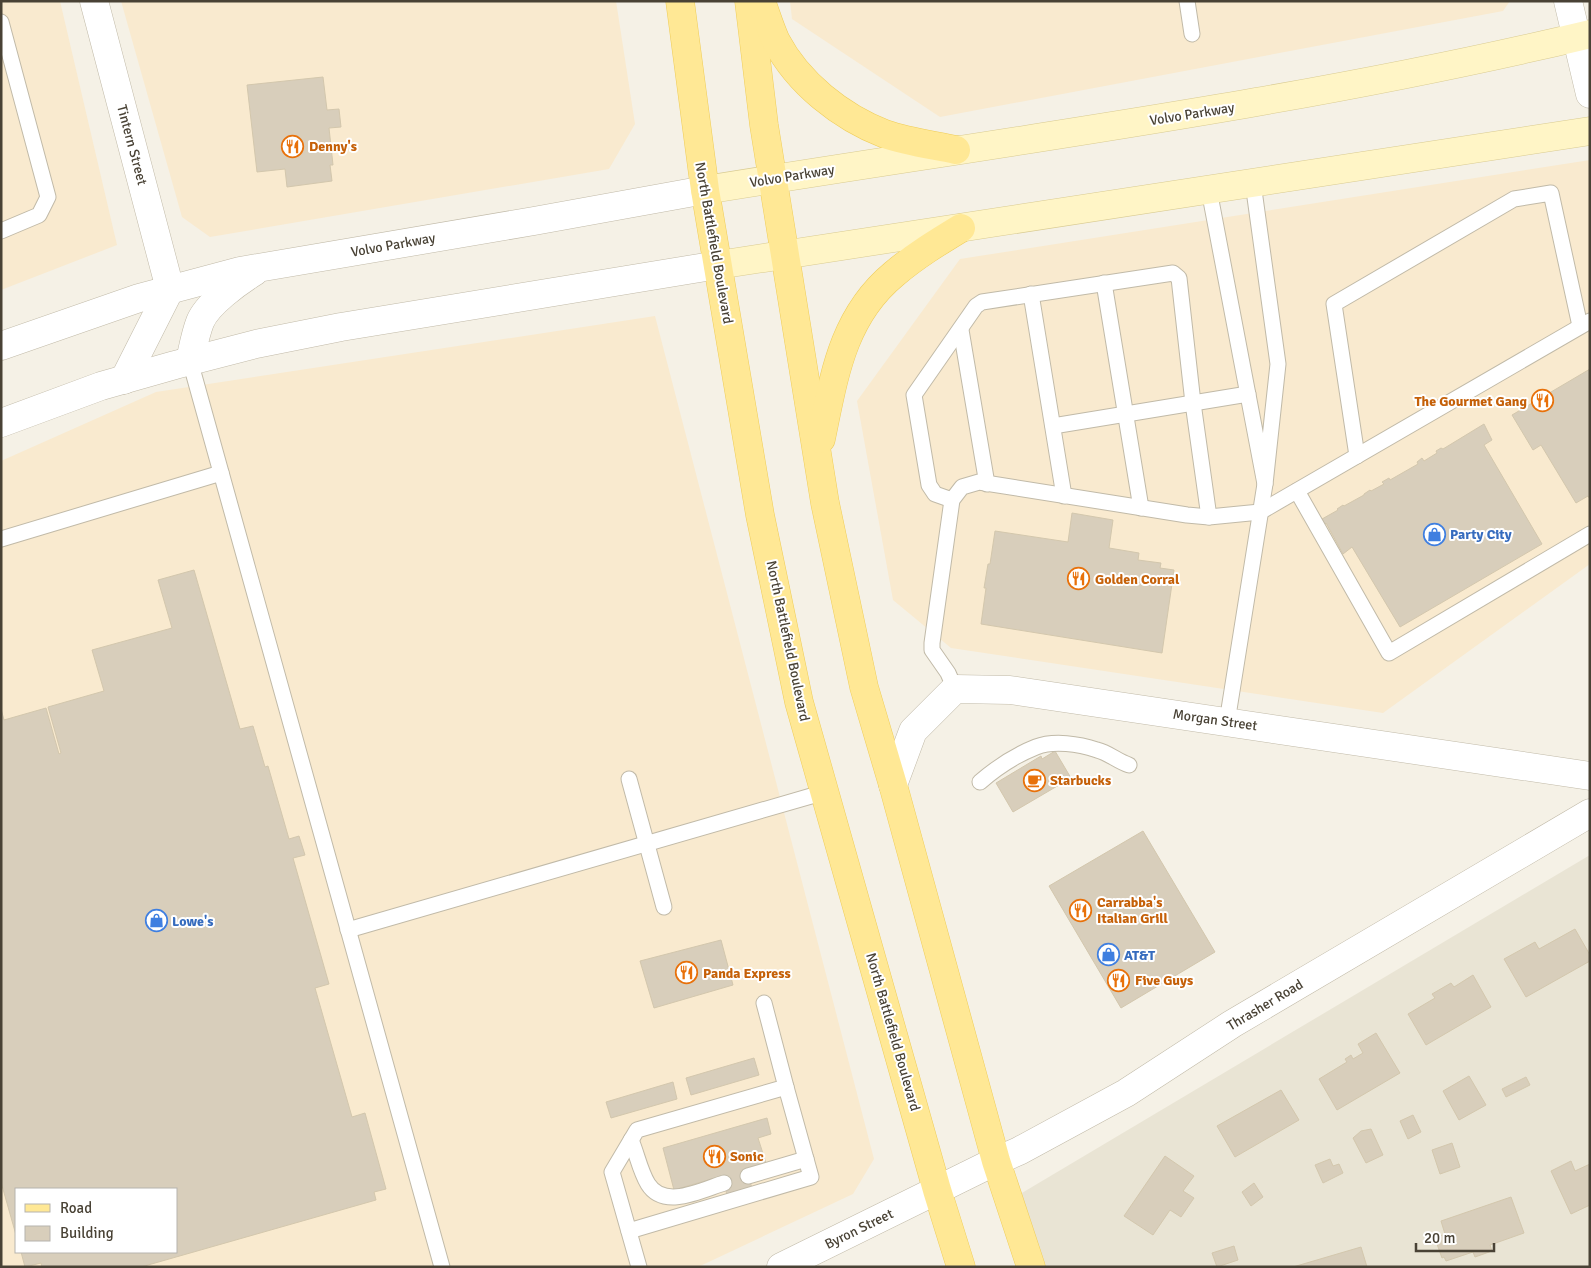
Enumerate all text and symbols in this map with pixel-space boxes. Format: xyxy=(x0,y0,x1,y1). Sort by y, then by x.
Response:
street label: Volvo Parkway xyxy=(1148,99,1236,129)
street label: Tintern Street xyxy=(113,103,151,187)
restaurant icon: Denny's xyxy=(281,134,305,158)
place label: Denny's xyxy=(309,138,357,155)
street label: North Battlefield Boulevard xyxy=(691,161,737,325)
street label: Volvo Parkway xyxy=(748,161,836,191)
street label: Volvo Parkway xyxy=(349,229,437,261)
restaurant icon: The Gourmet Gang xyxy=(1531,389,1555,413)
place label: The Gourmet Gang xyxy=(1414,393,1527,410)
shop icon: Party City xyxy=(1422,522,1446,546)
place label: Party City xyxy=(1450,526,1512,543)
street label: North Battlefield Boulevard xyxy=(763,559,813,723)
restaurant icon: Golden Corral xyxy=(1067,567,1091,591)
place label: Golden Corral xyxy=(1095,571,1180,588)
street label: Morgan Street xyxy=(1172,706,1259,734)
cafe icon: Starbucks xyxy=(1022,768,1046,792)
place label: Starbucks xyxy=(1050,772,1111,789)
place label: Carrabba's Italian Grill xyxy=(1097,894,1169,927)
restaurant icon: Carrabba's Italian Grill xyxy=(1069,898,1093,922)
shop icon: Lowe's xyxy=(144,909,168,933)
place label: Lowe's xyxy=(172,913,213,930)
shop icon: AT&T xyxy=(1096,943,1120,967)
place label: AT&T xyxy=(1124,947,1156,964)
street label: North Battlefield Boulevard xyxy=(862,951,924,1113)
restaurant icon: Panda Express xyxy=(675,961,699,985)
place label: Panda Express xyxy=(703,965,791,982)
restaurant icon: Five Guys xyxy=(1107,968,1131,992)
place label: Five Guys xyxy=(1135,972,1193,989)
street label: Thrasher Road xyxy=(1224,976,1306,1034)
restaurant icon: Sonic xyxy=(702,1144,726,1168)
place label: Sonic xyxy=(730,1148,764,1165)
legend xyxy=(15,1188,178,1253)
text: Road xyxy=(60,1199,92,1217)
street label: Byron Street xyxy=(822,1205,896,1253)
scale bar xyxy=(1416,1220,1494,1252)
text: Building xyxy=(60,1224,114,1242)
text: 20 m xyxy=(1424,1229,1455,1247)

